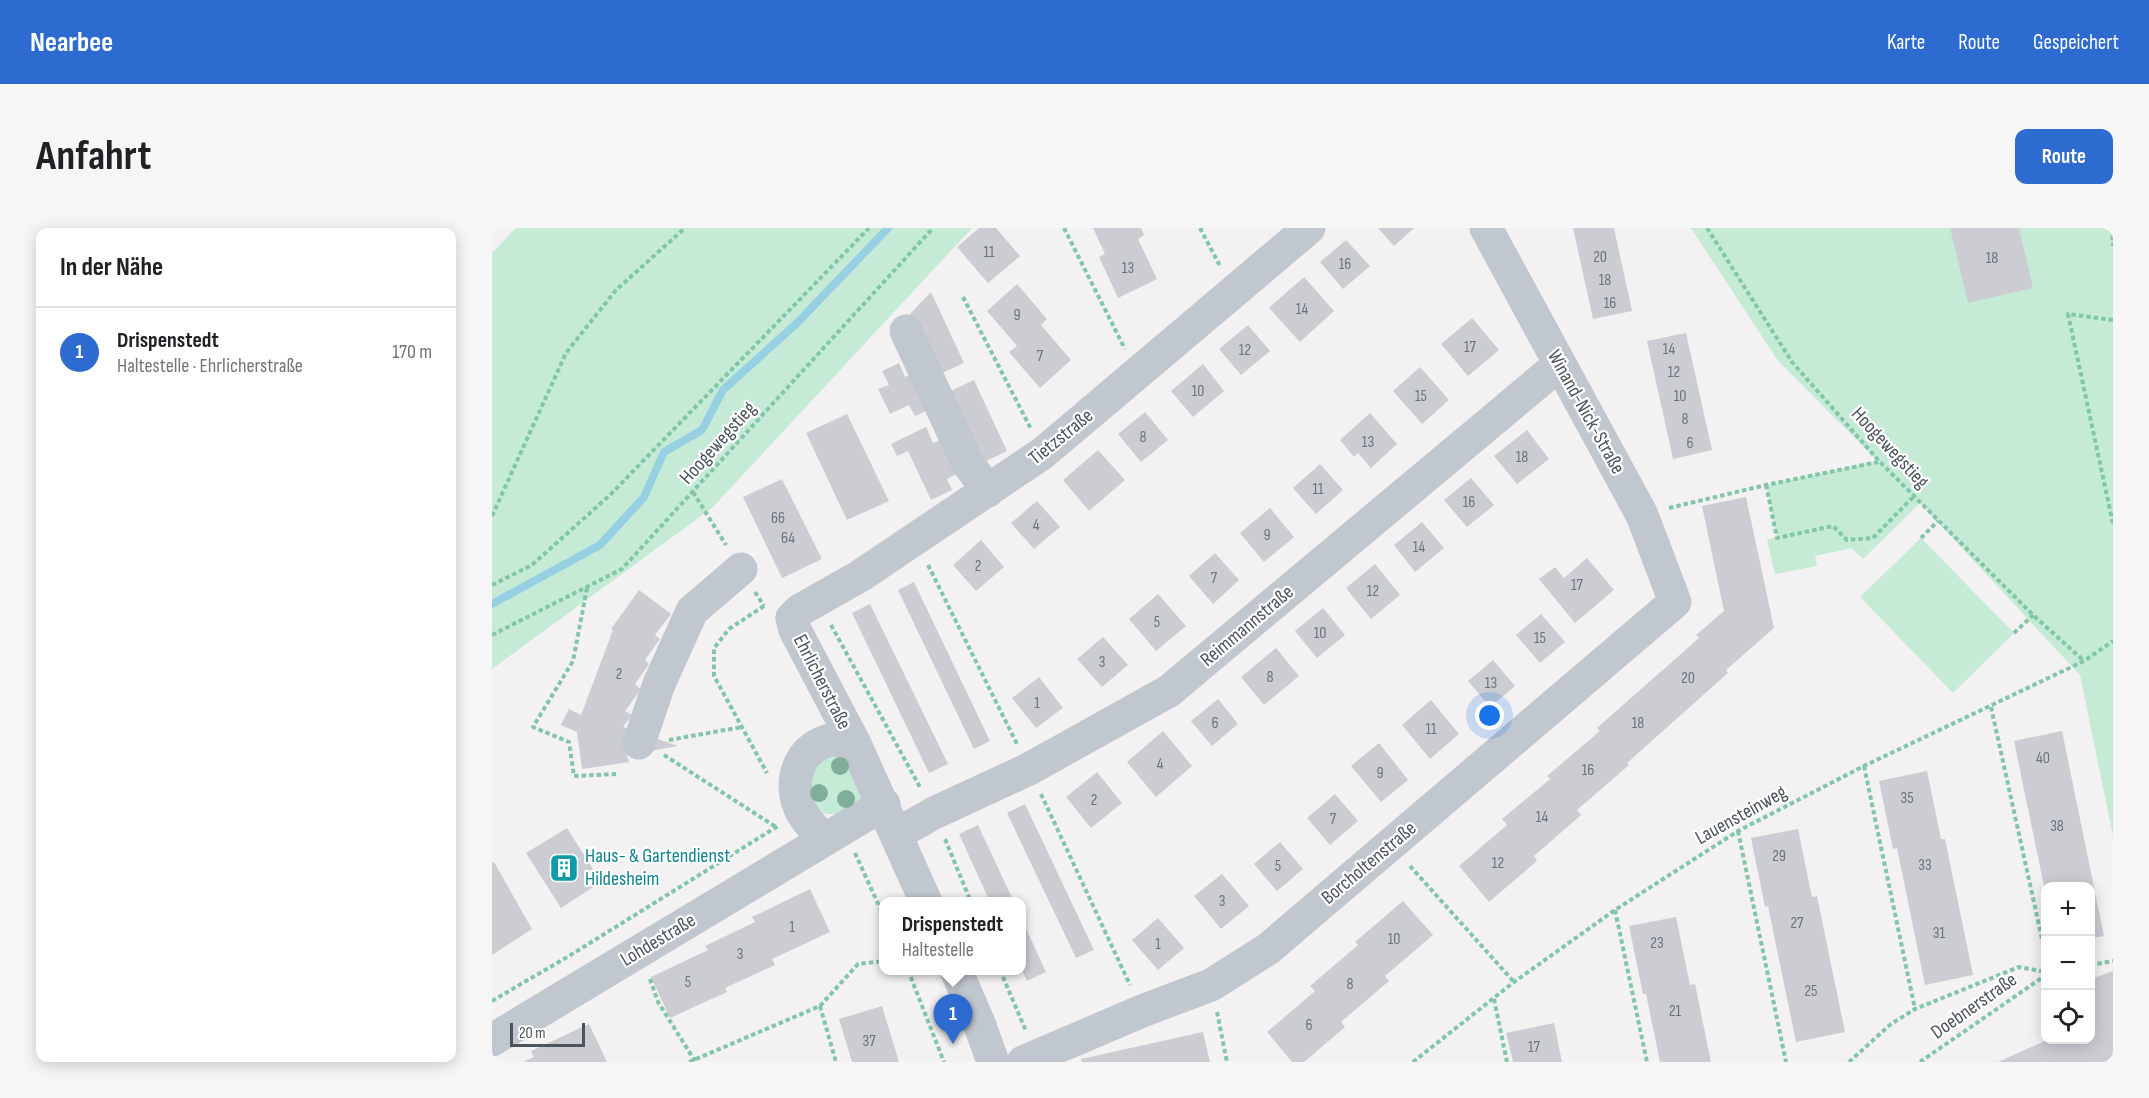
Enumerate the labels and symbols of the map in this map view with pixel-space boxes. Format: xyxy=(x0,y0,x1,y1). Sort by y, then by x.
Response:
house number: 11 xyxy=(983,243,995,262)
house number: 20 xyxy=(1593,248,1607,267)
house number: 18 xyxy=(1986,249,1998,268)
house number: 16 xyxy=(1339,255,1351,274)
house number: 13 xyxy=(1122,259,1134,278)
house number: 18 xyxy=(1599,271,1611,290)
house number: 16 xyxy=(1604,294,1616,313)
house number: 14 xyxy=(1296,300,1308,319)
house number: 9 xyxy=(1013,306,1021,325)
house number: 17 xyxy=(1464,338,1477,357)
house number: 14 xyxy=(1663,340,1675,359)
house number: 12 xyxy=(1239,341,1251,360)
street label: Winand-Nick-Straße xyxy=(1542,346,1630,478)
house number: 7 xyxy=(1037,347,1044,366)
house number: 12 xyxy=(1668,363,1680,382)
house number: 10 xyxy=(1192,382,1204,401)
house number: 15 xyxy=(1415,387,1427,406)
house number: 10 xyxy=(1674,387,1686,406)
street label: Hoogewegstieg xyxy=(675,397,761,489)
street label: Hoogewegstieg xyxy=(1846,402,1934,494)
street label: Tietzstraße xyxy=(1024,404,1098,470)
house number: 8 xyxy=(1681,410,1689,429)
house number: 8 xyxy=(1139,428,1147,447)
house number: 13 xyxy=(1362,433,1374,452)
house number: 6 xyxy=(1686,434,1694,453)
house number: 18 xyxy=(1516,448,1528,467)
house number: 11 xyxy=(1312,480,1324,499)
house number: 16 xyxy=(1463,493,1475,512)
house number: 66 xyxy=(771,509,785,528)
house number: 4 xyxy=(1033,516,1040,535)
house number: 9 xyxy=(1263,526,1271,545)
house number: 64 xyxy=(781,529,795,548)
house number: 14 xyxy=(1413,538,1425,557)
house number: 2 xyxy=(975,557,981,576)
house number: 7 xyxy=(1211,569,1218,588)
house number: 17 xyxy=(1571,576,1584,595)
street label: Reimmannstraße xyxy=(1196,580,1298,672)
house number: 12 xyxy=(1367,582,1379,601)
house number: 5 xyxy=(1154,613,1160,632)
house number: 10 xyxy=(1314,624,1326,643)
house number: 15 xyxy=(1534,629,1546,648)
street label: Ehrlicherstraße xyxy=(788,631,856,733)
house number: 3 xyxy=(1099,653,1105,672)
house number: 2 xyxy=(616,665,622,684)
house number: 8 xyxy=(1266,668,1274,687)
house number: 20 xyxy=(1681,669,1695,688)
house number: 13 xyxy=(1485,674,1497,693)
house number: 1 xyxy=(1034,694,1040,713)
your location xyxy=(1475,701,1504,730)
house number: 6 xyxy=(1211,714,1219,733)
house number: 18 xyxy=(1632,714,1644,733)
house number: 11 xyxy=(1425,720,1437,739)
house number: 40 xyxy=(2036,749,2050,768)
house number: 4 xyxy=(1157,755,1164,774)
house number: 16 xyxy=(1582,761,1594,780)
house number: 9 xyxy=(1376,764,1384,783)
street label: Lauensteinweg xyxy=(1691,780,1791,850)
house number: 35 xyxy=(1900,789,1914,808)
house number: 2 xyxy=(1091,791,1097,810)
house number: 14 xyxy=(1536,808,1548,827)
house number: 7 xyxy=(1330,810,1337,829)
street label: Borcholtenstraße xyxy=(1317,816,1421,910)
house number: 38 xyxy=(2050,817,2064,836)
place label: Haus- & Gartendienst Hildesheim xyxy=(585,844,730,891)
house number: 29 xyxy=(1772,847,1786,866)
building icon: Haus- & Gartendienst Hildesheim xyxy=(548,852,580,884)
house number: 12 xyxy=(1492,854,1504,873)
house number: 33 xyxy=(1918,856,1932,875)
house number: 5 xyxy=(1275,857,1281,876)
house number: 3 xyxy=(1219,892,1225,911)
street label: Lohdestraße xyxy=(616,908,700,972)
house number: 27 xyxy=(1790,914,1804,933)
house number: 1 xyxy=(789,918,795,937)
house number: 31 xyxy=(1933,924,1946,943)
house number: 10 xyxy=(1388,930,1400,949)
house number: 23 xyxy=(1650,934,1664,953)
house number: 1 xyxy=(1155,935,1161,954)
house number: 3 xyxy=(737,945,743,964)
street label: Doebnerstraße xyxy=(1926,968,2022,1044)
house number: 5 xyxy=(685,973,691,992)
house number: 8 xyxy=(1346,975,1354,994)
house number: 25 xyxy=(1804,982,1818,1001)
pin: 1 xyxy=(934,994,972,1044)
house number: 21 xyxy=(1669,1002,1682,1021)
house number: 6 xyxy=(1305,1016,1313,1035)
scale bar xyxy=(510,1020,585,1048)
house number: 37 xyxy=(862,1032,876,1051)
house number: 17 xyxy=(1528,1038,1541,1057)

